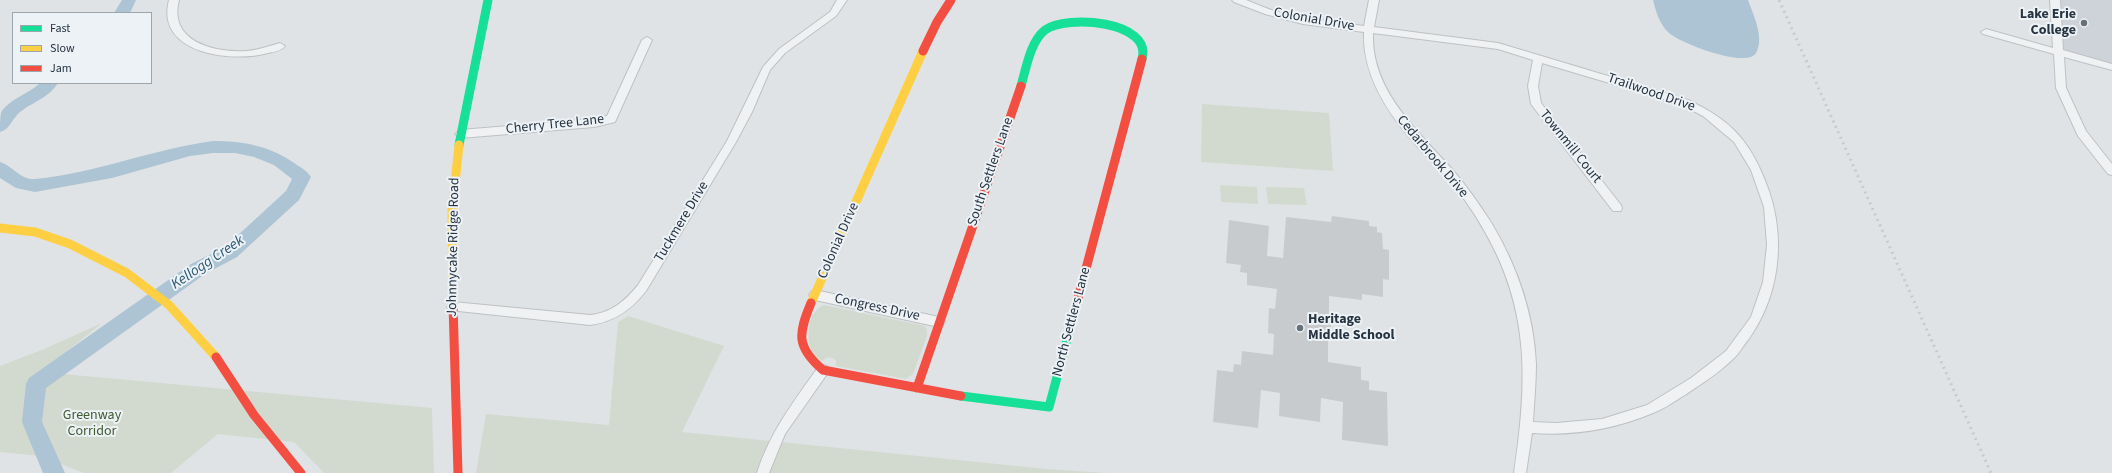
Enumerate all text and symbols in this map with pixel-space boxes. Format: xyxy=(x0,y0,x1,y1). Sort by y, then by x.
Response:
street label: Colonial Drive xyxy=(1272,5,1356,35)
place label: Lake Erie College xyxy=(2020,7,2076,40)
legend xyxy=(12,12,152,84)
marker: Lake Erie College xyxy=(2079,18,2089,28)
text: Fast xyxy=(50,20,70,37)
text: Slow xyxy=(50,40,75,57)
text: Jam xyxy=(50,60,72,77)
street label: Trailwood Drive xyxy=(1605,70,1697,116)
street label: Townmill Court xyxy=(1535,107,1605,187)
street label: Cherry Tree Lane xyxy=(505,111,605,139)
street label: Cedarbrook Drive xyxy=(1393,112,1471,202)
street label: South Settlers Lane xyxy=(965,115,1017,229)
street label: Johnnycake Ridge Road xyxy=(444,177,464,317)
street label: Tuckmere Drive xyxy=(651,179,713,265)
street label: Colonial Drive xyxy=(815,200,863,282)
water label: Kellogg Creek xyxy=(168,232,248,294)
street label: North Settlers Lane xyxy=(1049,265,1095,379)
street label: Congress Drive xyxy=(833,291,921,325)
place label: Heritage Middle School xyxy=(1308,312,1395,344)
marker: Heritage Middle School xyxy=(1295,323,1305,333)
park label: Greenway Corridor xyxy=(63,408,121,440)

